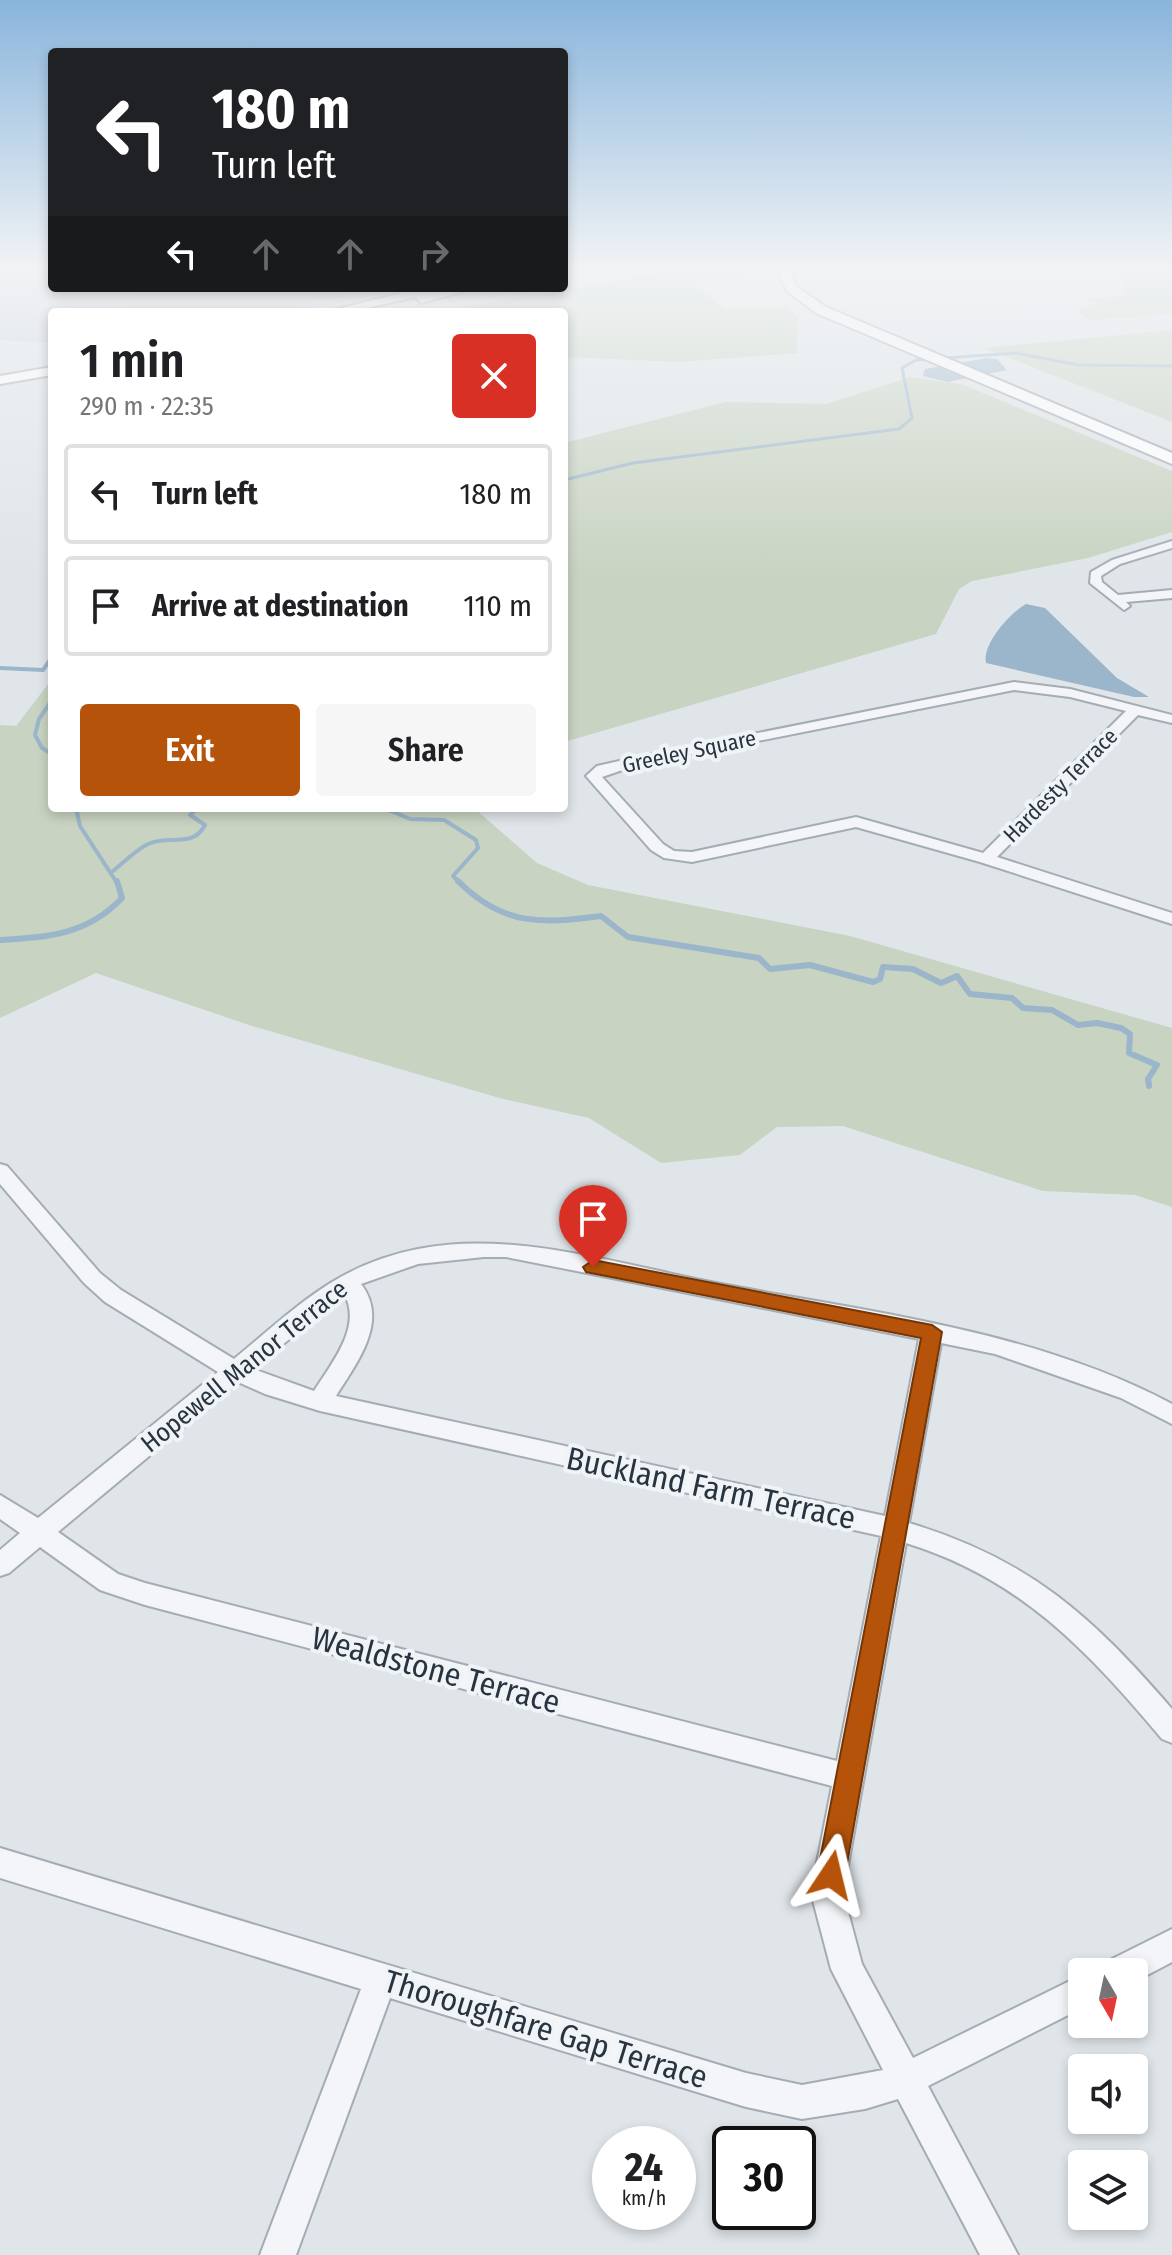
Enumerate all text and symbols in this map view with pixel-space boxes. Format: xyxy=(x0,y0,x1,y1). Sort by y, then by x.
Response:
text: 180 m xyxy=(212,76,350,143)
icon: left xyxy=(80,80,184,184)
text: Turn left xyxy=(212,144,336,188)
icon: left xyxy=(160,232,204,276)
icon: ahead xyxy=(244,232,288,276)
icon: ahead xyxy=(328,232,372,276)
icon: right xyxy=(412,232,456,276)
text: 1 min xyxy=(80,332,185,390)
button: close xyxy=(452,334,536,418)
text: 290 m · 22:35 xyxy=(80,391,214,422)
icon: left xyxy=(84,472,128,516)
text: Turn left xyxy=(152,476,258,512)
text: 180 m xyxy=(460,476,532,512)
icon: arrive xyxy=(84,584,128,628)
text: Arrive at destination xyxy=(152,588,409,624)
text: 110 m xyxy=(463,588,532,624)
button: Exit xyxy=(80,704,300,796)
button: Share xyxy=(316,704,536,796)
street label: Hardesty Terrace xyxy=(998,723,1123,848)
street label: Greeley Square xyxy=(620,724,758,779)
pin xyxy=(559,1185,627,1267)
icon: arrive xyxy=(571,1197,615,1241)
street label: Hopewell Manor Terrace xyxy=(135,1274,354,1459)
street label: Buckland Farm Terrace xyxy=(563,1439,859,1537)
street label: Wealdstone Terrace xyxy=(308,1619,564,1721)
position arrow xyxy=(789,1833,873,1917)
north arrow xyxy=(1068,1958,1148,2038)
map controls xyxy=(1068,1958,1148,2230)
street label: Thoroughfare Gap Terrace xyxy=(380,1962,712,2096)
button: sound xyxy=(1068,2054,1148,2134)
speed limit sign: 30 xyxy=(712,2126,816,2230)
text: 24 xyxy=(625,2144,663,2192)
button: layers xyxy=(1068,2150,1148,2230)
text: km/h xyxy=(622,2186,666,2210)

